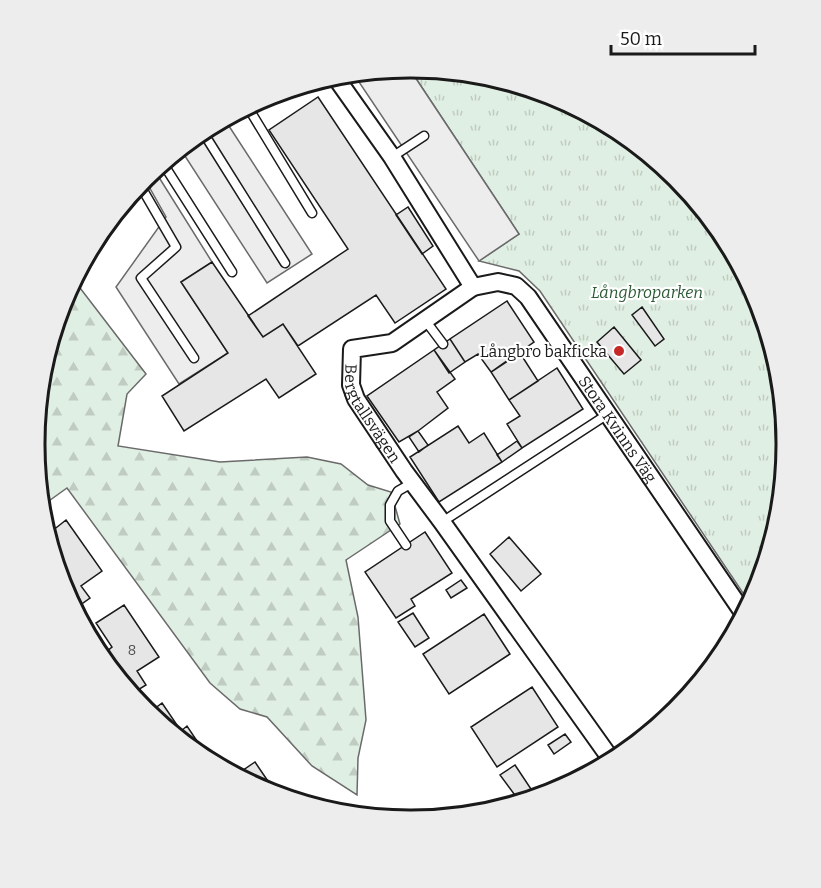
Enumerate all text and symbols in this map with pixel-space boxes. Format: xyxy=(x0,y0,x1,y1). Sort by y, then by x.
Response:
scale bar xyxy=(611,18,755,56)
text: 50 m xyxy=(620,28,662,50)
park label: Långbroparken xyxy=(591,283,703,302)
place label: Långbro bakficka xyxy=(480,342,607,361)
marker: Långbro bakficka xyxy=(612,344,626,358)
street label: Bergtallsvägen xyxy=(341,364,405,466)
street label: Stora Kvinns Väg xyxy=(575,372,661,486)
house number: 8 xyxy=(128,642,136,659)

